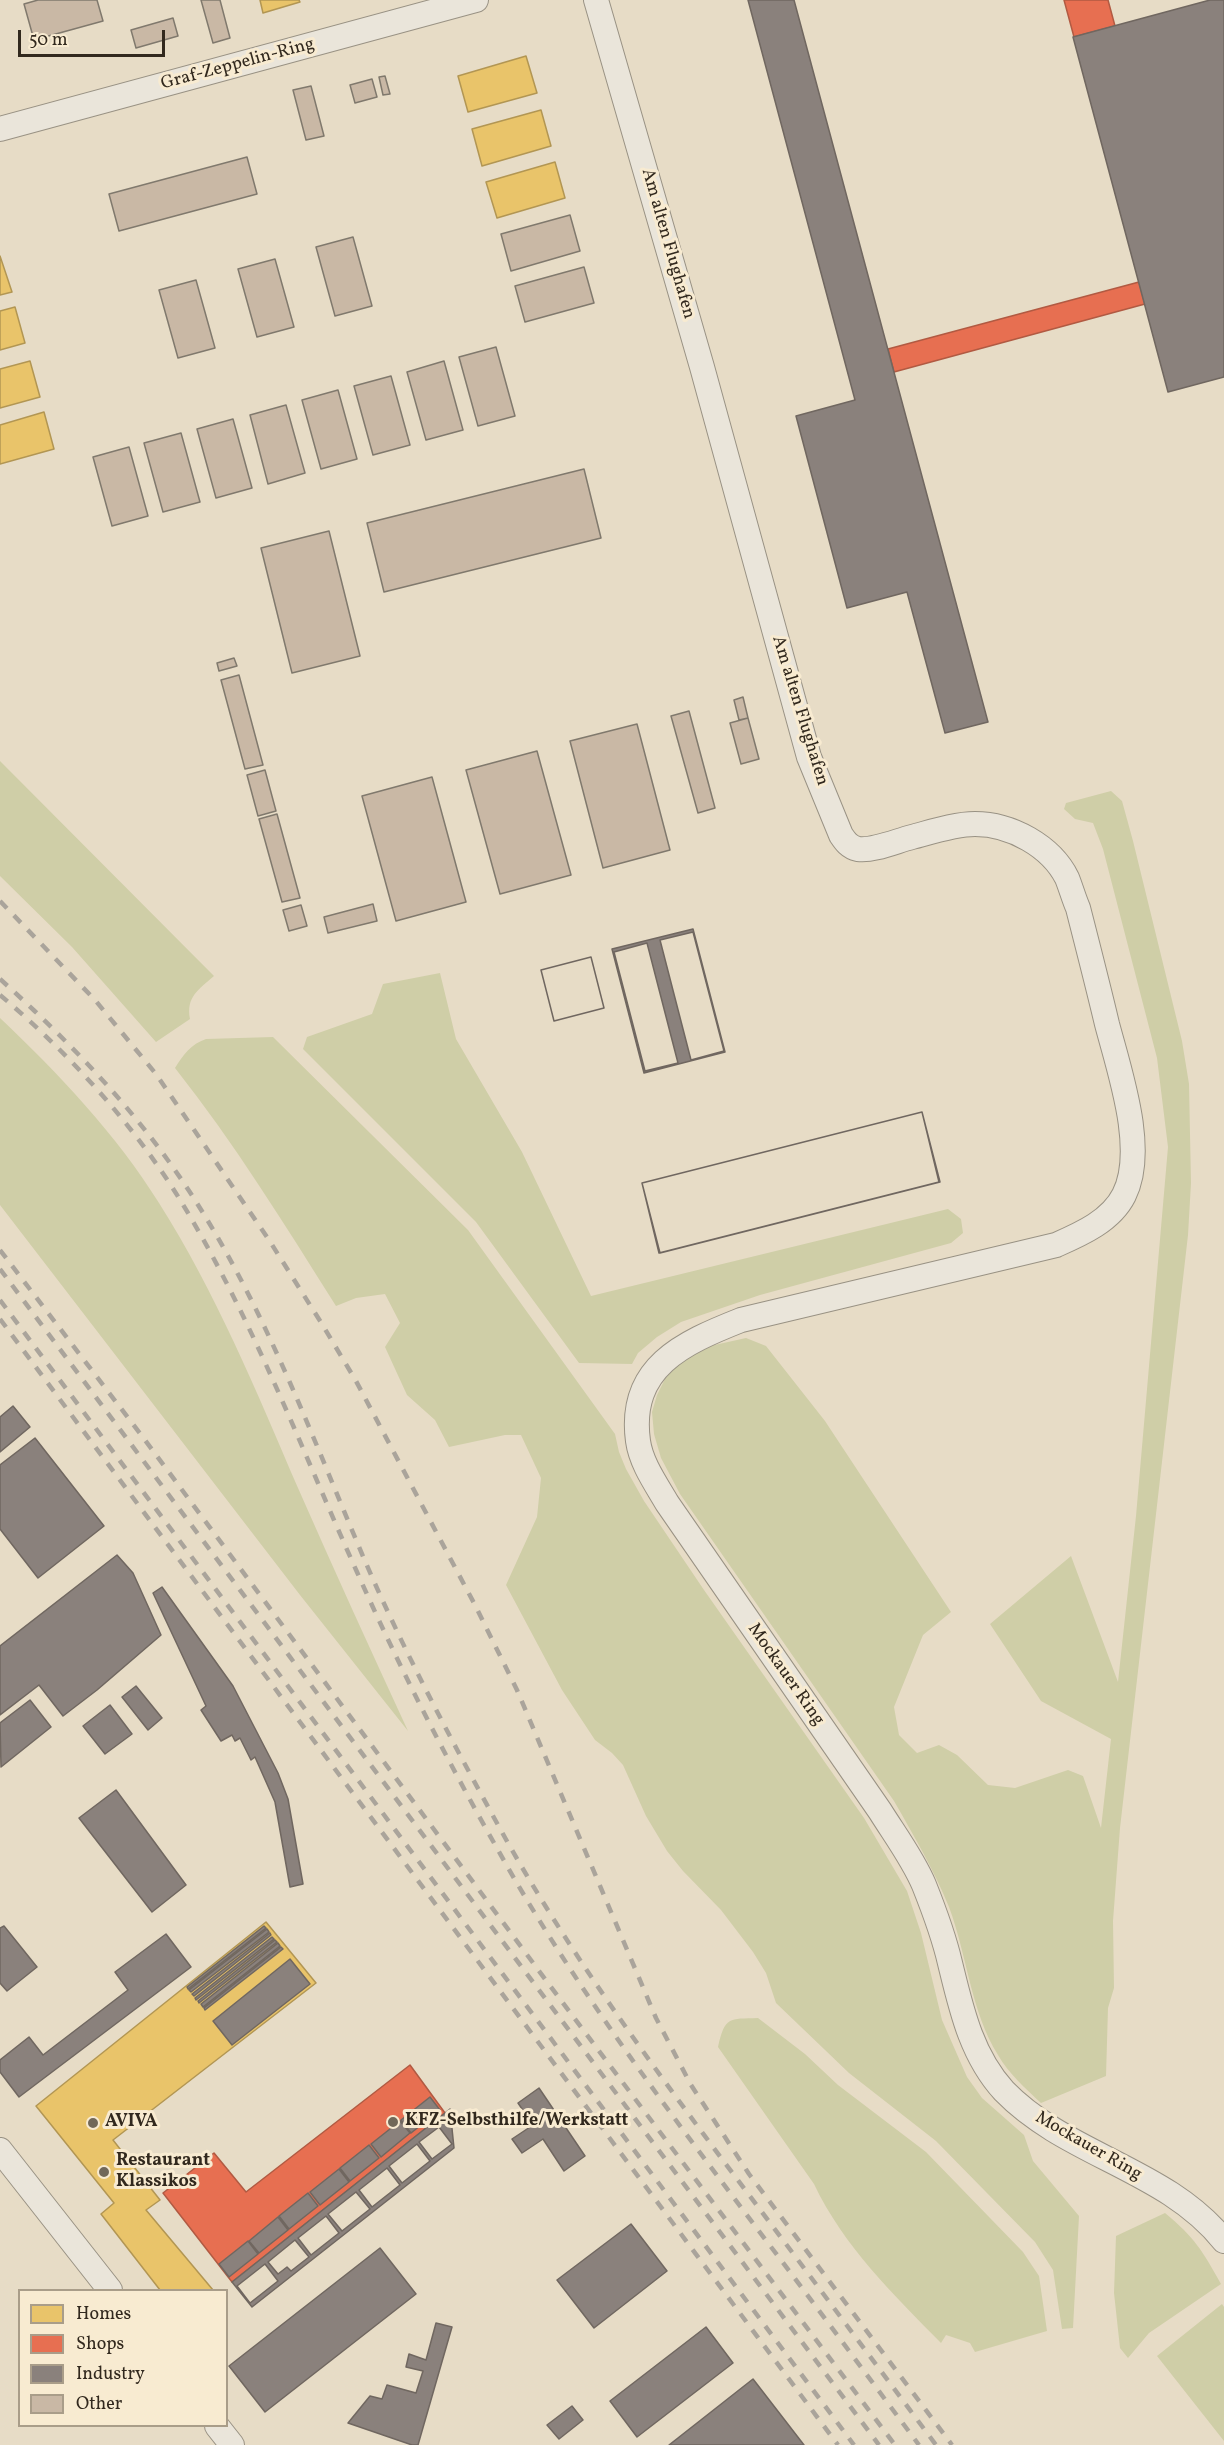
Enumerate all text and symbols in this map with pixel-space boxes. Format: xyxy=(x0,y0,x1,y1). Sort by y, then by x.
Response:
scale bar xyxy=(21,18,168,56)
text: 50 m xyxy=(29,28,68,53)
street label: Graf-Zeppelin-Ring xyxy=(159,34,317,96)
street label: Am alten Flughafen xyxy=(635,166,699,322)
street label: Am alten Flughafen xyxy=(766,633,832,789)
street label: Mockauer Ring xyxy=(742,1620,828,1730)
street label: Mockauer Ring xyxy=(1031,2108,1145,2186)
place label: KFZ-Selbsthilfe/Werkstatt xyxy=(405,2111,628,2133)
place label: AVIVA xyxy=(105,2112,158,2134)
marker: KFZ-Selbsthilfe/Werkstatt xyxy=(386,2115,400,2129)
marker: AVIVA xyxy=(86,2116,100,2130)
place label: Restaurant Klassikos xyxy=(116,2151,210,2194)
marker: Restaurant Klassikos xyxy=(97,2165,111,2179)
legend xyxy=(18,2289,228,2427)
text: Homes xyxy=(76,2302,131,2327)
text: Shops xyxy=(76,2332,124,2357)
text: Industry xyxy=(76,2362,145,2387)
text: Other xyxy=(76,2392,122,2417)

